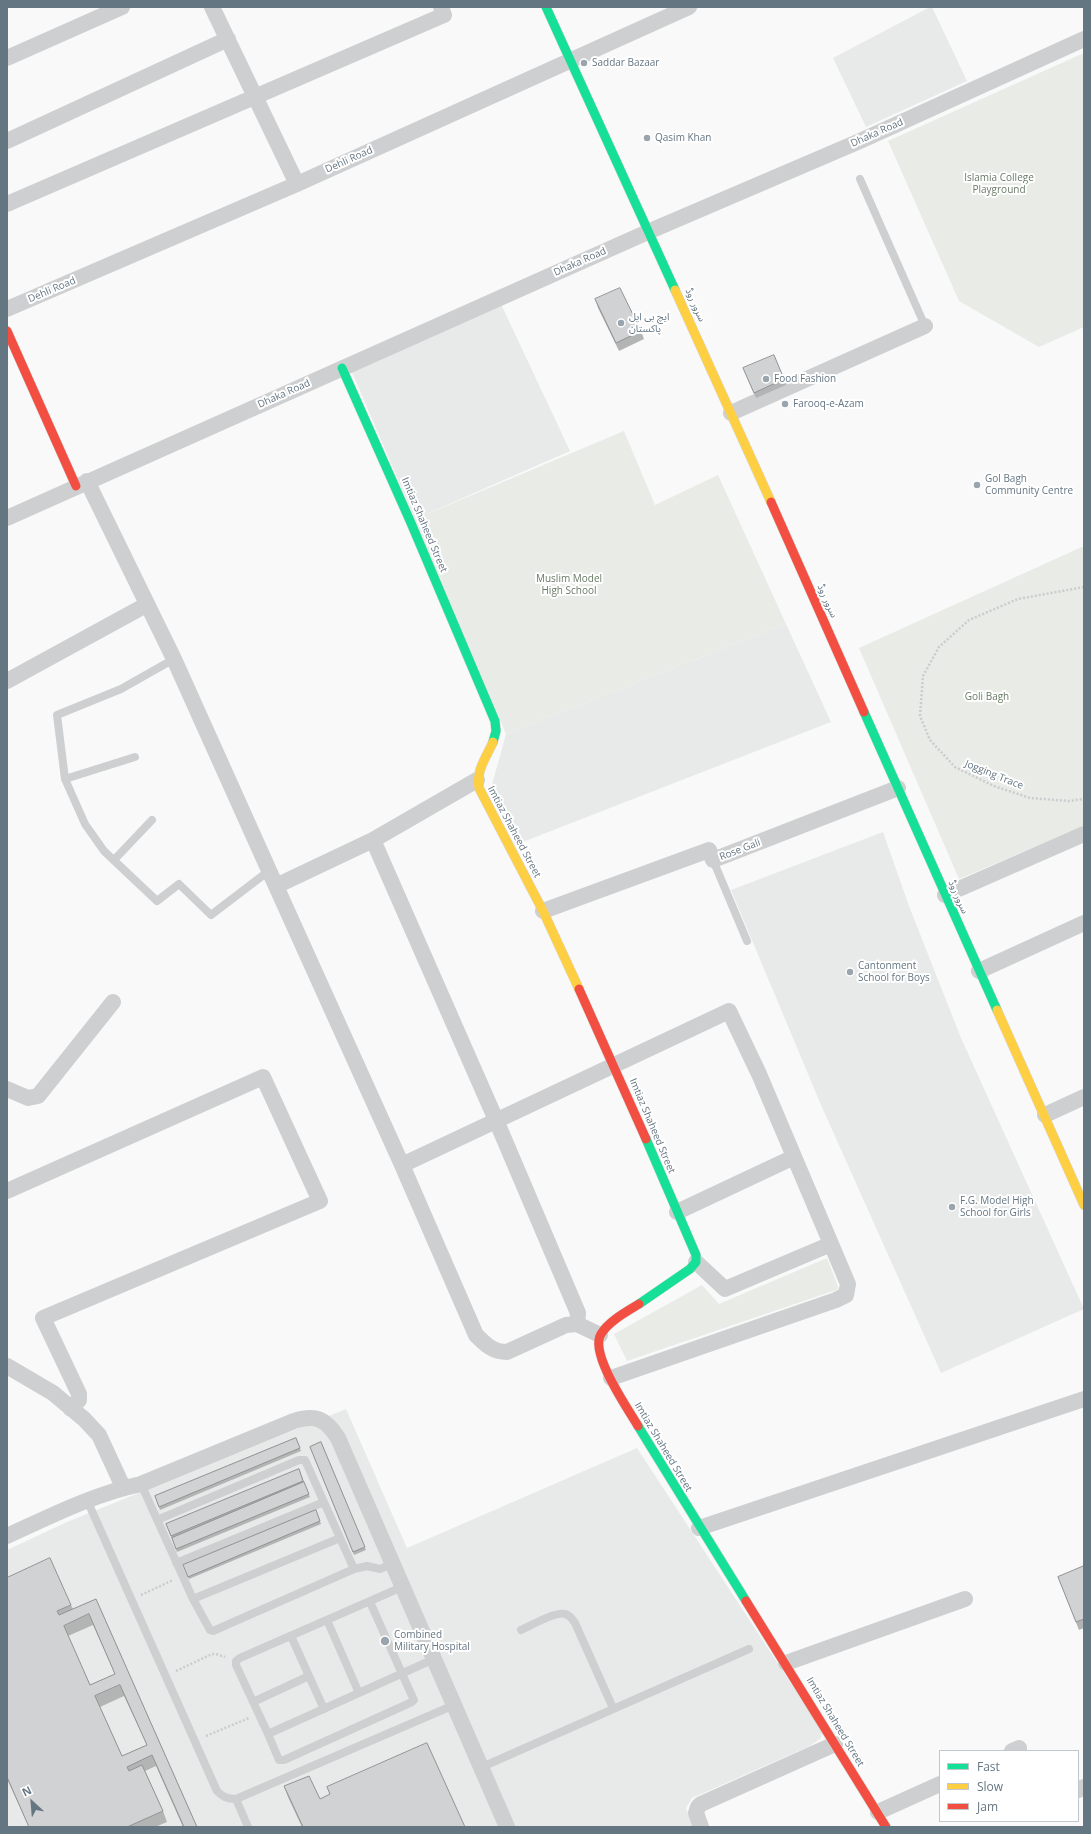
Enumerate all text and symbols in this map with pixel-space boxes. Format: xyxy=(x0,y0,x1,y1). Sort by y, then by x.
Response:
place label: Saddar Bazaar xyxy=(592,57,659,69)
marker: Saddar Bazaar xyxy=(579,58,589,68)
street label: Dhaka Road xyxy=(849,116,905,150)
place label: Qasim Khan xyxy=(655,132,711,144)
marker: Qasim Khan xyxy=(642,133,652,143)
street label: Dehli Road xyxy=(323,144,375,176)
park label: Islamia College Playground xyxy=(964,172,1034,196)
street label: Dhaka Road xyxy=(552,245,608,279)
street label: Dehli Road xyxy=(26,275,78,305)
street label: سرور روڈ xyxy=(682,286,708,324)
place label: ایچ بی ایل پاکستان xyxy=(629,311,669,334)
marker: ایچ بی ایل پاکستان xyxy=(616,318,626,328)
place label: Food Fashion xyxy=(774,373,836,385)
marker: Food Fashion xyxy=(761,374,771,384)
street label: Dhaka Road xyxy=(256,377,312,411)
place label: Farooq-e-Azam xyxy=(793,398,864,410)
marker: Farooq-e-Azam xyxy=(780,399,790,409)
place label: Gol Bagh Community Centre xyxy=(985,473,1073,496)
street label: Imtiaz Shaheed Street xyxy=(399,476,449,574)
marker: Gol Bagh Community Centre xyxy=(972,480,982,490)
park label: Muslim Model High School xyxy=(536,573,602,596)
street label: سرور روڈ xyxy=(814,582,840,620)
park label: Goli Bagh xyxy=(965,691,1009,703)
street label: Jogging Trace xyxy=(963,758,1025,792)
street label: Imtiaz Shaheed Street xyxy=(485,784,543,880)
street label: Rose Gali xyxy=(718,837,762,863)
street label: سرور روڈ xyxy=(945,878,971,916)
place label: Cantonment School for Boys xyxy=(858,960,930,984)
marker: Cantonment School for Boys xyxy=(845,967,855,977)
street label: Imtiaz Shaheed Street xyxy=(627,1077,677,1175)
place label: F.G. Model High School for Girls xyxy=(960,1195,1034,1218)
marker: F.G. Model High School for Girls xyxy=(947,1202,957,1212)
street label: Imtiaz Shaheed Street xyxy=(632,1400,694,1494)
place label: Combined Military Hospital xyxy=(394,1629,470,1652)
marker: Combined Military Hospital xyxy=(379,1635,391,1647)
street label: Imtiaz Shaheed Street xyxy=(804,1675,866,1769)
legend xyxy=(939,1750,1079,1822)
text: Fast xyxy=(977,1758,1000,1775)
text: Slow xyxy=(977,1778,1003,1795)
north arrow xyxy=(12,1782,52,1822)
text: N xyxy=(19,1782,34,1799)
text: Jam xyxy=(977,1798,998,1815)

